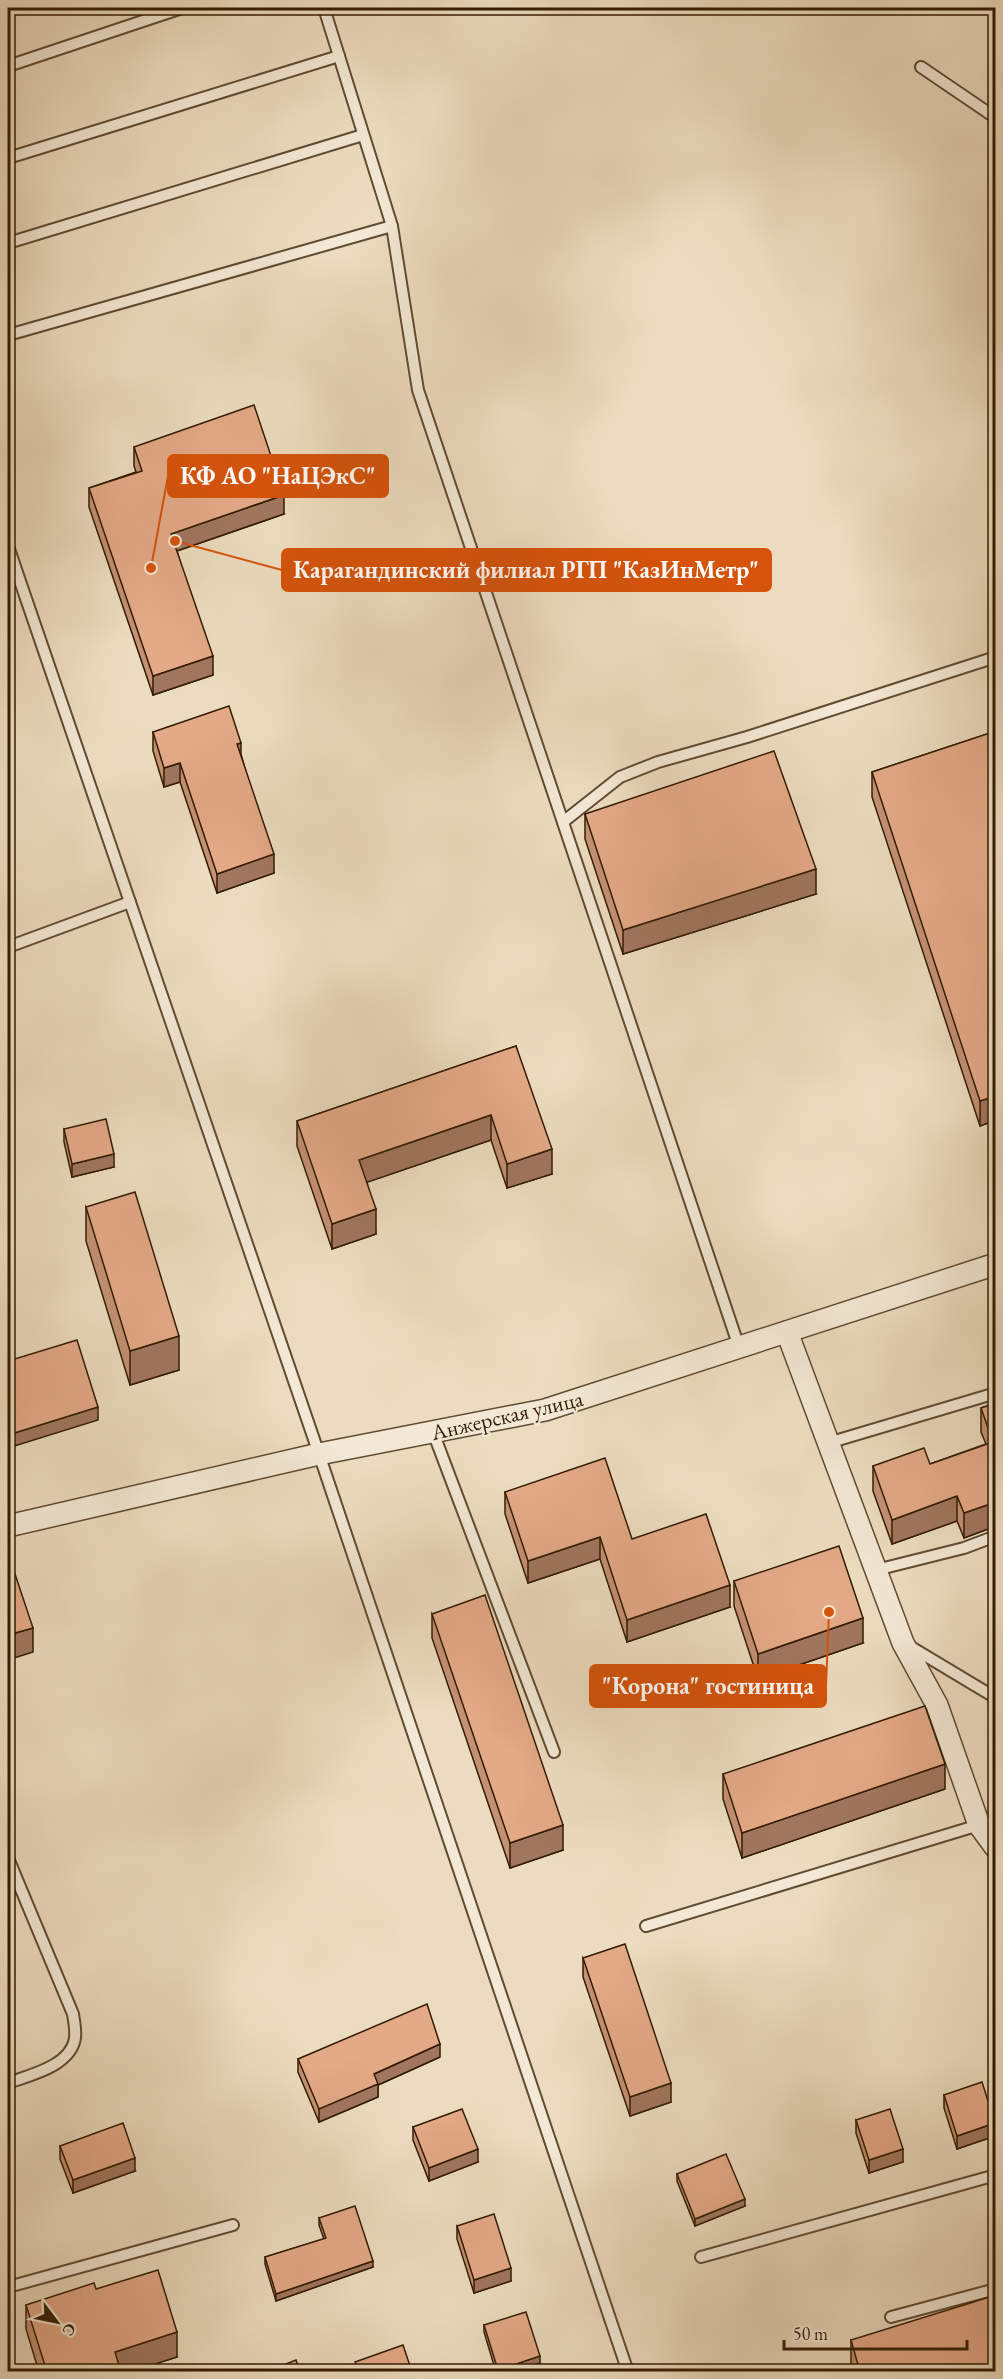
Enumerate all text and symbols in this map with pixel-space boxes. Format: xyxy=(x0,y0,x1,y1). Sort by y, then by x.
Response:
callout: КФ АО "НаЦЭкС" xyxy=(168,455,388,497)
text: КФ АО "НаЦЭкС" xyxy=(180,460,376,491)
callout: Карагандинский филиал РГП "КазИнМетр" xyxy=(282,549,771,591)
text: Карагандинский филиал РГП "КазИнМетр" xyxy=(293,554,759,585)
street label: Анжерская улица xyxy=(427,1384,586,1447)
callout: "Корона" гостиница xyxy=(590,1665,826,1707)
text: "Корона" гостиница xyxy=(602,1670,814,1701)
north arrow xyxy=(27,2292,87,2352)
scale bar xyxy=(784,2313,967,2351)
text: С xyxy=(57,2319,81,2340)
text: 50 m xyxy=(793,2322,828,2345)

